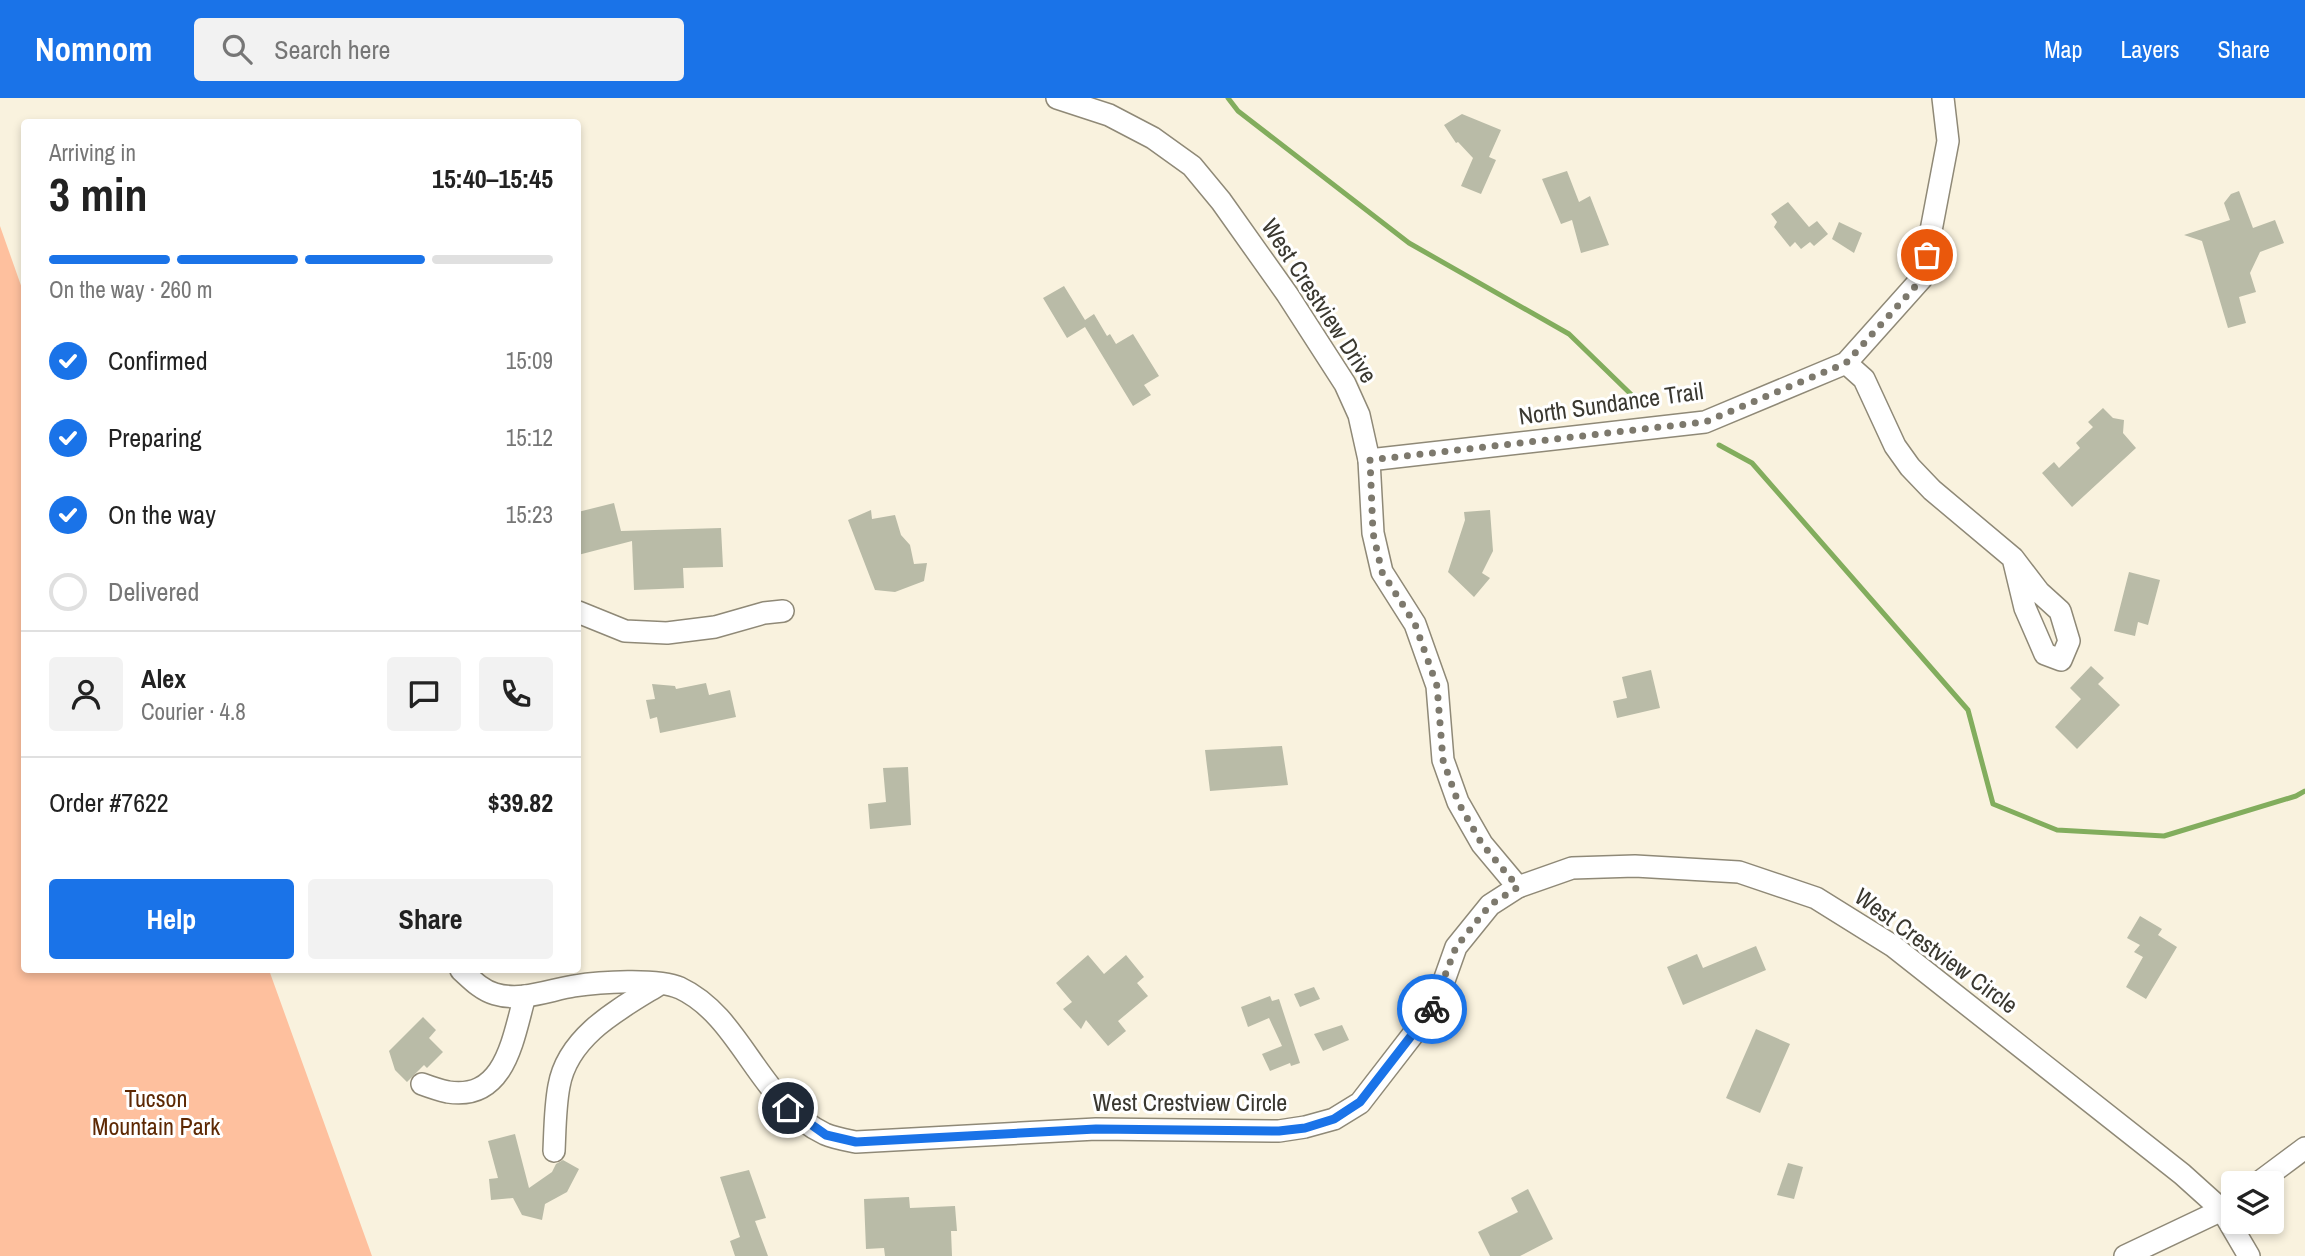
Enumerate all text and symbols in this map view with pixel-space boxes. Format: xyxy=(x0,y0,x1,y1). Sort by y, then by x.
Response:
search box xyxy=(194,18,684,81)
text: Nomnom xyxy=(35,27,152,71)
icon: search xyxy=(218,30,256,68)
text: Search here xyxy=(274,32,390,67)
text: Map xyxy=(2044,33,2082,65)
text: Layers xyxy=(2120,33,2179,65)
text: Share xyxy=(2217,33,2270,65)
text: Arriving in xyxy=(49,137,136,168)
text: 15:40–15:45 xyxy=(432,161,553,196)
text: 3 min xyxy=(49,163,148,225)
street label: West Crestview Drive xyxy=(1255,212,1385,389)
pin xyxy=(1897,225,1957,285)
icon: bag xyxy=(1908,236,1946,274)
text: On the way · 260 m xyxy=(49,274,213,305)
icon: check xyxy=(49,342,87,380)
text: Confirmed xyxy=(108,343,208,378)
text: 15:09 xyxy=(506,345,553,376)
street label: North Sundance Trail xyxy=(1517,374,1705,432)
icon: check xyxy=(49,419,87,457)
text: Preparing xyxy=(108,420,202,455)
text: 15:12 xyxy=(506,422,553,453)
icon: check xyxy=(49,496,87,534)
text: On the way xyxy=(108,497,216,532)
text: 15:23 xyxy=(506,499,553,530)
text: Delivered xyxy=(108,574,199,609)
button: person xyxy=(49,657,123,731)
button: chat xyxy=(387,657,461,731)
button: phone xyxy=(479,657,553,731)
text: Alex xyxy=(141,661,186,696)
text: Courier · 4.8 xyxy=(141,696,246,727)
text: Order #7622 xyxy=(49,785,169,820)
text: $39.82 xyxy=(488,785,553,820)
button: Help xyxy=(49,879,294,959)
button: Share xyxy=(308,879,553,959)
street label: West Crestview Circle xyxy=(1849,880,2025,1020)
courier xyxy=(1397,974,1467,1044)
icon: bike xyxy=(1413,990,1451,1028)
pin xyxy=(758,1078,818,1138)
park label: Tucson Mountain Park xyxy=(92,1082,220,1142)
street label: West Crestview Circle xyxy=(1093,1086,1287,1118)
icon: home xyxy=(769,1089,807,1127)
map controls xyxy=(2221,1171,2284,1234)
button: layers xyxy=(2221,1171,2284,1234)

